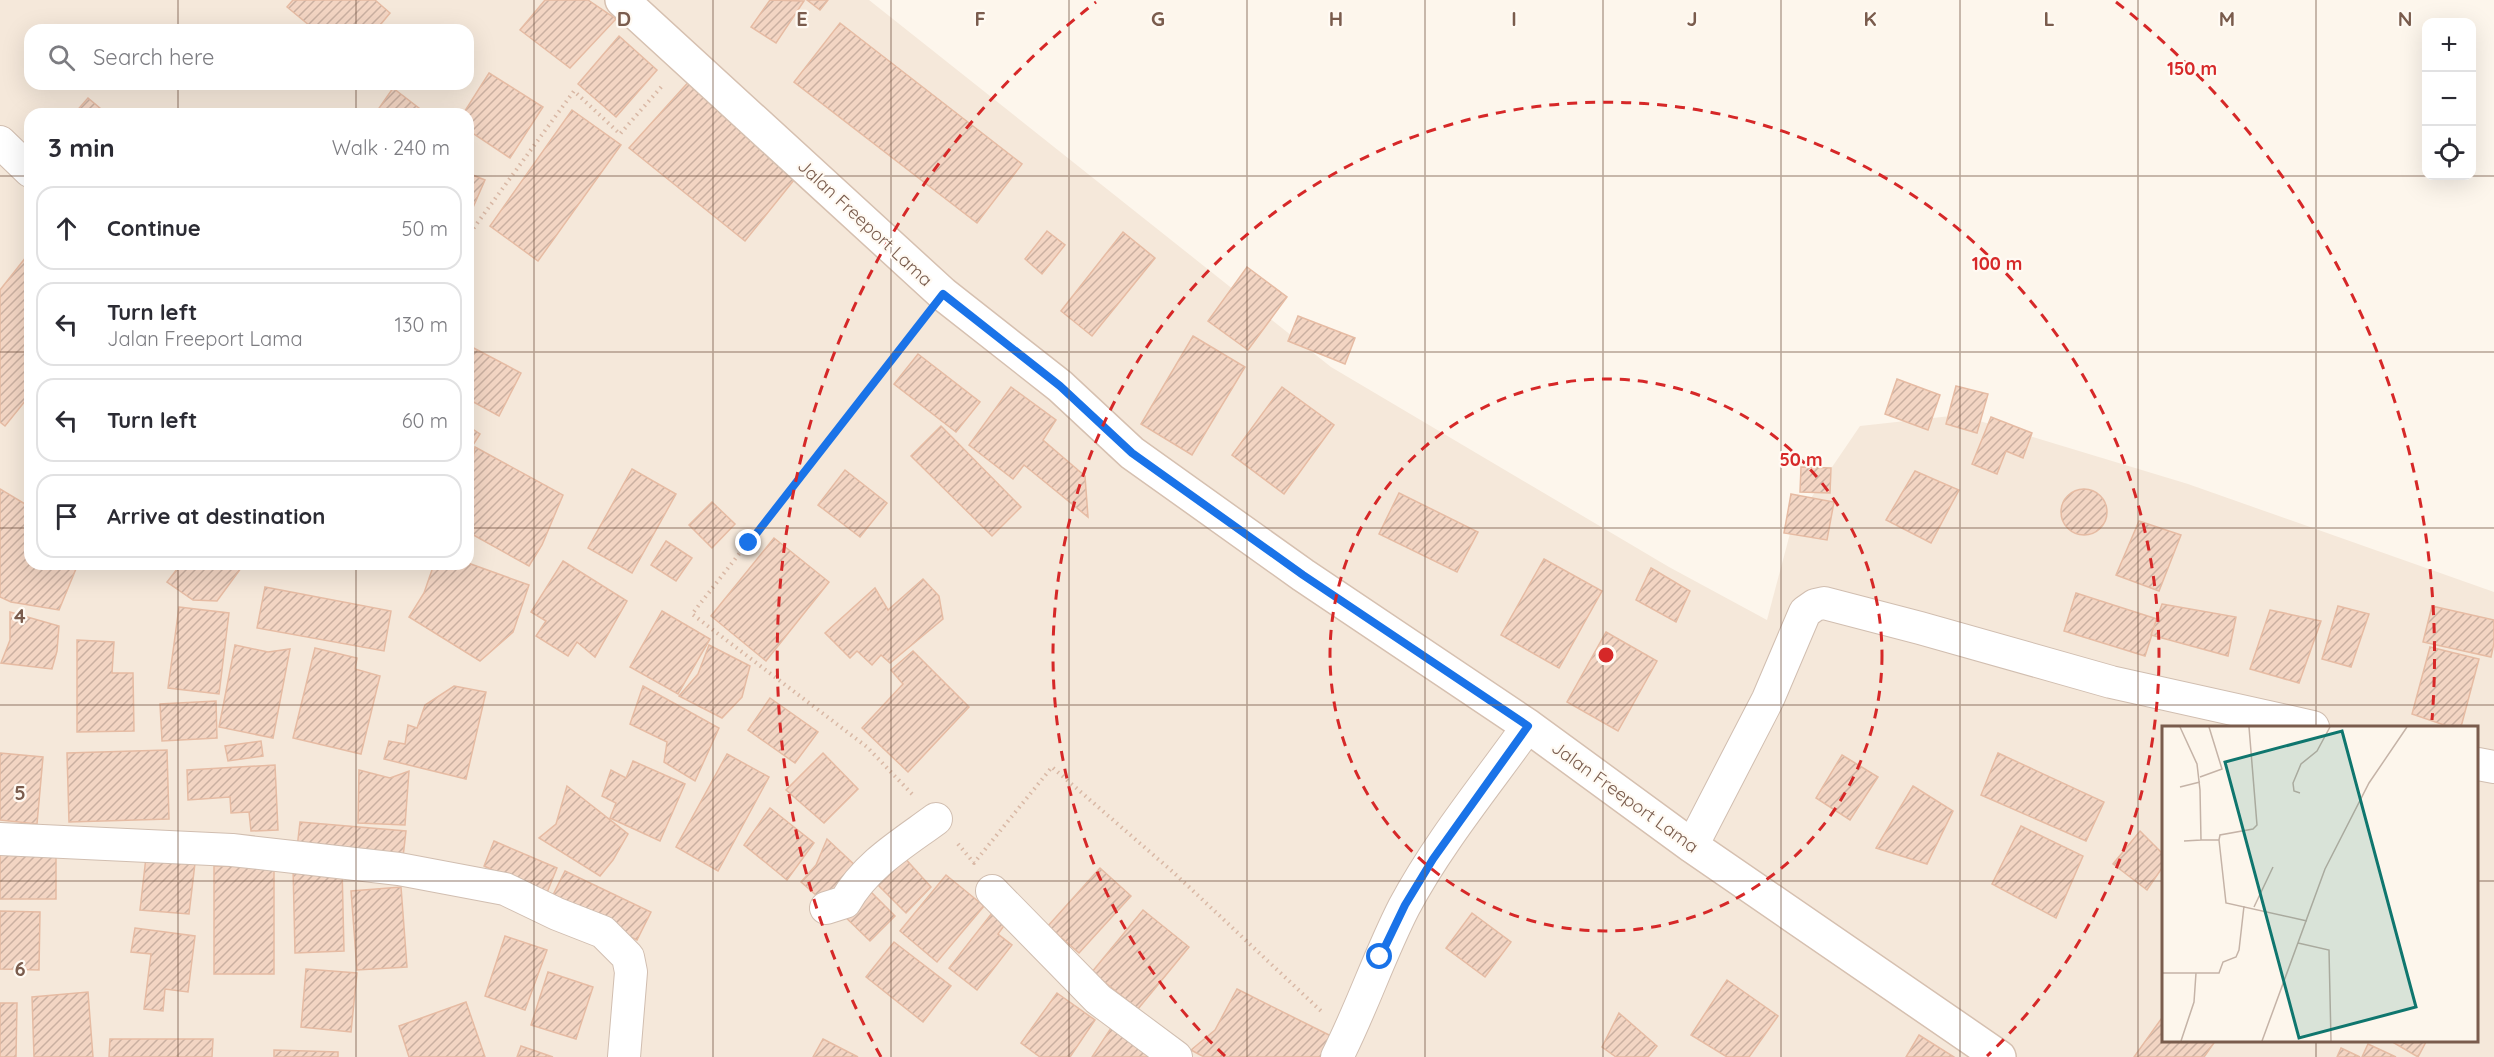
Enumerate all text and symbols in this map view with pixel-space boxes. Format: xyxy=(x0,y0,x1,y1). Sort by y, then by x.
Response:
text: D xyxy=(617,6,631,31)
text: E xyxy=(796,6,808,31)
text: F xyxy=(974,6,986,31)
text: G xyxy=(1151,6,1165,31)
text: H xyxy=(1329,6,1343,31)
text: I xyxy=(1511,6,1517,31)
text: J xyxy=(1686,6,1698,31)
text: K xyxy=(1863,6,1877,31)
text: L xyxy=(2043,6,2055,31)
text: M xyxy=(2219,6,2235,31)
text: N xyxy=(2398,6,2412,31)
map controls xyxy=(2422,18,2476,180)
button: + xyxy=(2422,18,2476,72)
search box xyxy=(24,24,474,90)
icon: search xyxy=(45,41,78,74)
text: Search here xyxy=(93,43,214,71)
text: 150 m xyxy=(2167,57,2217,80)
button: − xyxy=(2422,72,2476,126)
button: locate xyxy=(2422,126,2476,180)
text: 3 min xyxy=(48,131,115,164)
text: Walk · 240 m xyxy=(332,135,450,160)
street label: Jalan Freeport Lama xyxy=(793,154,938,291)
icon: ahead xyxy=(50,212,83,245)
text: Continue xyxy=(107,214,201,242)
text: 50 m xyxy=(402,216,448,241)
text: 100 m xyxy=(1972,252,2022,275)
text: Turn left xyxy=(107,298,197,326)
icon: left xyxy=(50,308,83,341)
text: 130 m xyxy=(395,312,448,337)
text: Jalan Freeport Lama xyxy=(107,326,303,351)
icon: left xyxy=(50,404,83,437)
text: Turn left xyxy=(107,406,197,434)
text: 60 m xyxy=(402,408,448,433)
text: 50 m xyxy=(1779,448,1823,471)
icon: arrive xyxy=(50,500,83,533)
text: Arrive at destination xyxy=(107,502,325,530)
route end xyxy=(735,529,761,555)
text: 4 xyxy=(14,603,26,628)
centre of rings xyxy=(1596,645,1616,665)
inset map xyxy=(2162,726,2479,1042)
street label: Jalan Freeport Lama xyxy=(1547,736,1703,858)
text: 5 xyxy=(14,780,26,805)
route start xyxy=(1366,943,1392,969)
text: 6 xyxy=(14,956,26,981)

